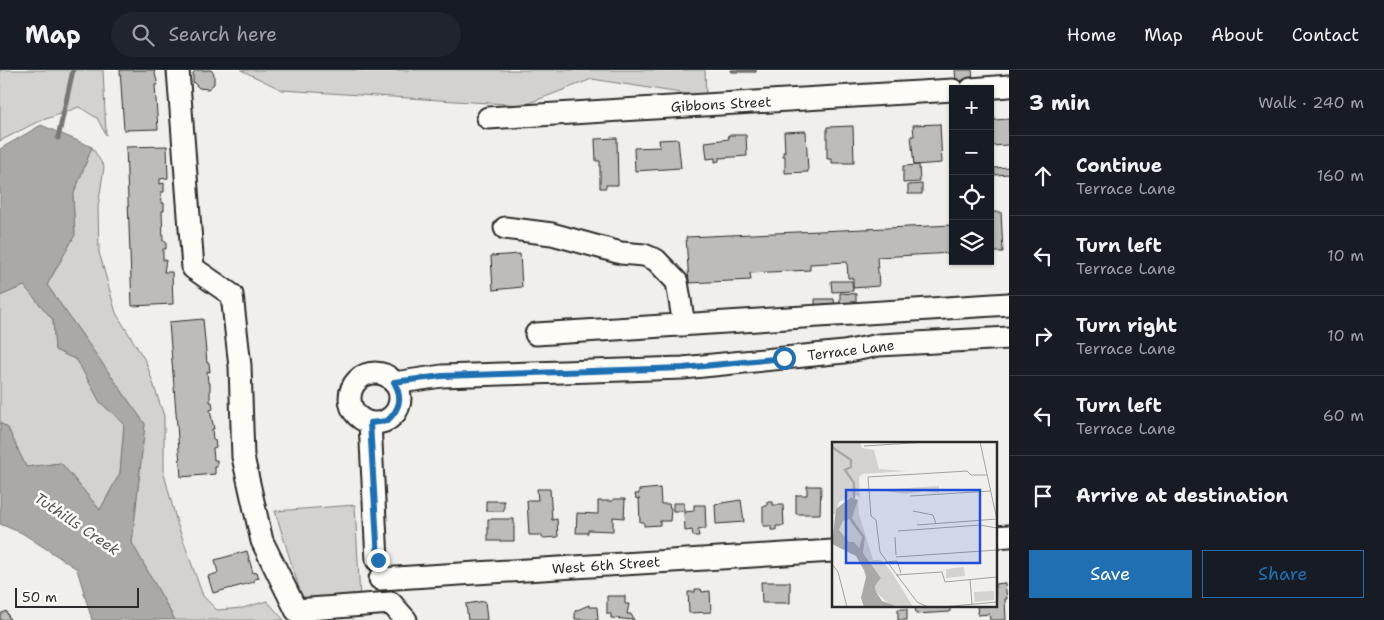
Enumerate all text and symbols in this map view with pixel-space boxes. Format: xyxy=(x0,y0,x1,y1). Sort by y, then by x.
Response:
search box xyxy=(111,12,461,57)
text: Map xyxy=(25,19,81,51)
icon: search xyxy=(129,21,157,49)
text: Search here xyxy=(169,22,277,47)
text: Home xyxy=(1067,23,1116,47)
text: Map xyxy=(1144,23,1183,47)
text: About xyxy=(1211,23,1264,47)
text: Contact xyxy=(1292,23,1359,47)
map controls xyxy=(949,85,994,265)
button: + xyxy=(949,85,994,130)
text: 3 min xyxy=(1029,89,1090,117)
street label: Gibbons Street xyxy=(670,92,772,116)
text: Walk · 240 m xyxy=(1258,92,1364,113)
button: − xyxy=(949,130,994,175)
text: Continue xyxy=(1076,153,1162,178)
icon: ahead xyxy=(1029,162,1057,190)
text: 160 m xyxy=(1317,165,1364,186)
button: locate xyxy=(949,175,994,220)
text: Terrace Lane xyxy=(1076,178,1176,199)
button: layers xyxy=(949,220,994,265)
text: Turn left xyxy=(1076,233,1162,258)
icon: left xyxy=(1029,242,1057,270)
text: 10 m xyxy=(1327,245,1364,266)
text: Terrace Lane xyxy=(1076,258,1176,279)
text: Turn right xyxy=(1076,313,1177,338)
icon: right xyxy=(1029,322,1057,350)
text: 10 m xyxy=(1327,325,1364,346)
street label: Terrace Lane xyxy=(807,336,895,364)
text: Terrace Lane xyxy=(1076,338,1176,359)
route start xyxy=(773,347,796,370)
text: Turn left xyxy=(1076,393,1162,418)
icon: left xyxy=(1029,402,1057,430)
text: 60 m xyxy=(1323,405,1364,426)
text: Terrace Lane xyxy=(1076,418,1176,439)
inset map xyxy=(832,442,996,608)
icon: arrive xyxy=(1029,482,1057,510)
text: Arrive at destination xyxy=(1076,483,1288,508)
water label: Tuthills Creek xyxy=(30,488,124,560)
route end xyxy=(367,549,390,572)
button: Save xyxy=(1029,550,1192,598)
button: Share xyxy=(1202,550,1364,598)
street label: West 6th Street xyxy=(551,552,661,578)
scale bar xyxy=(15,585,139,608)
text: 50 m xyxy=(22,588,57,606)

